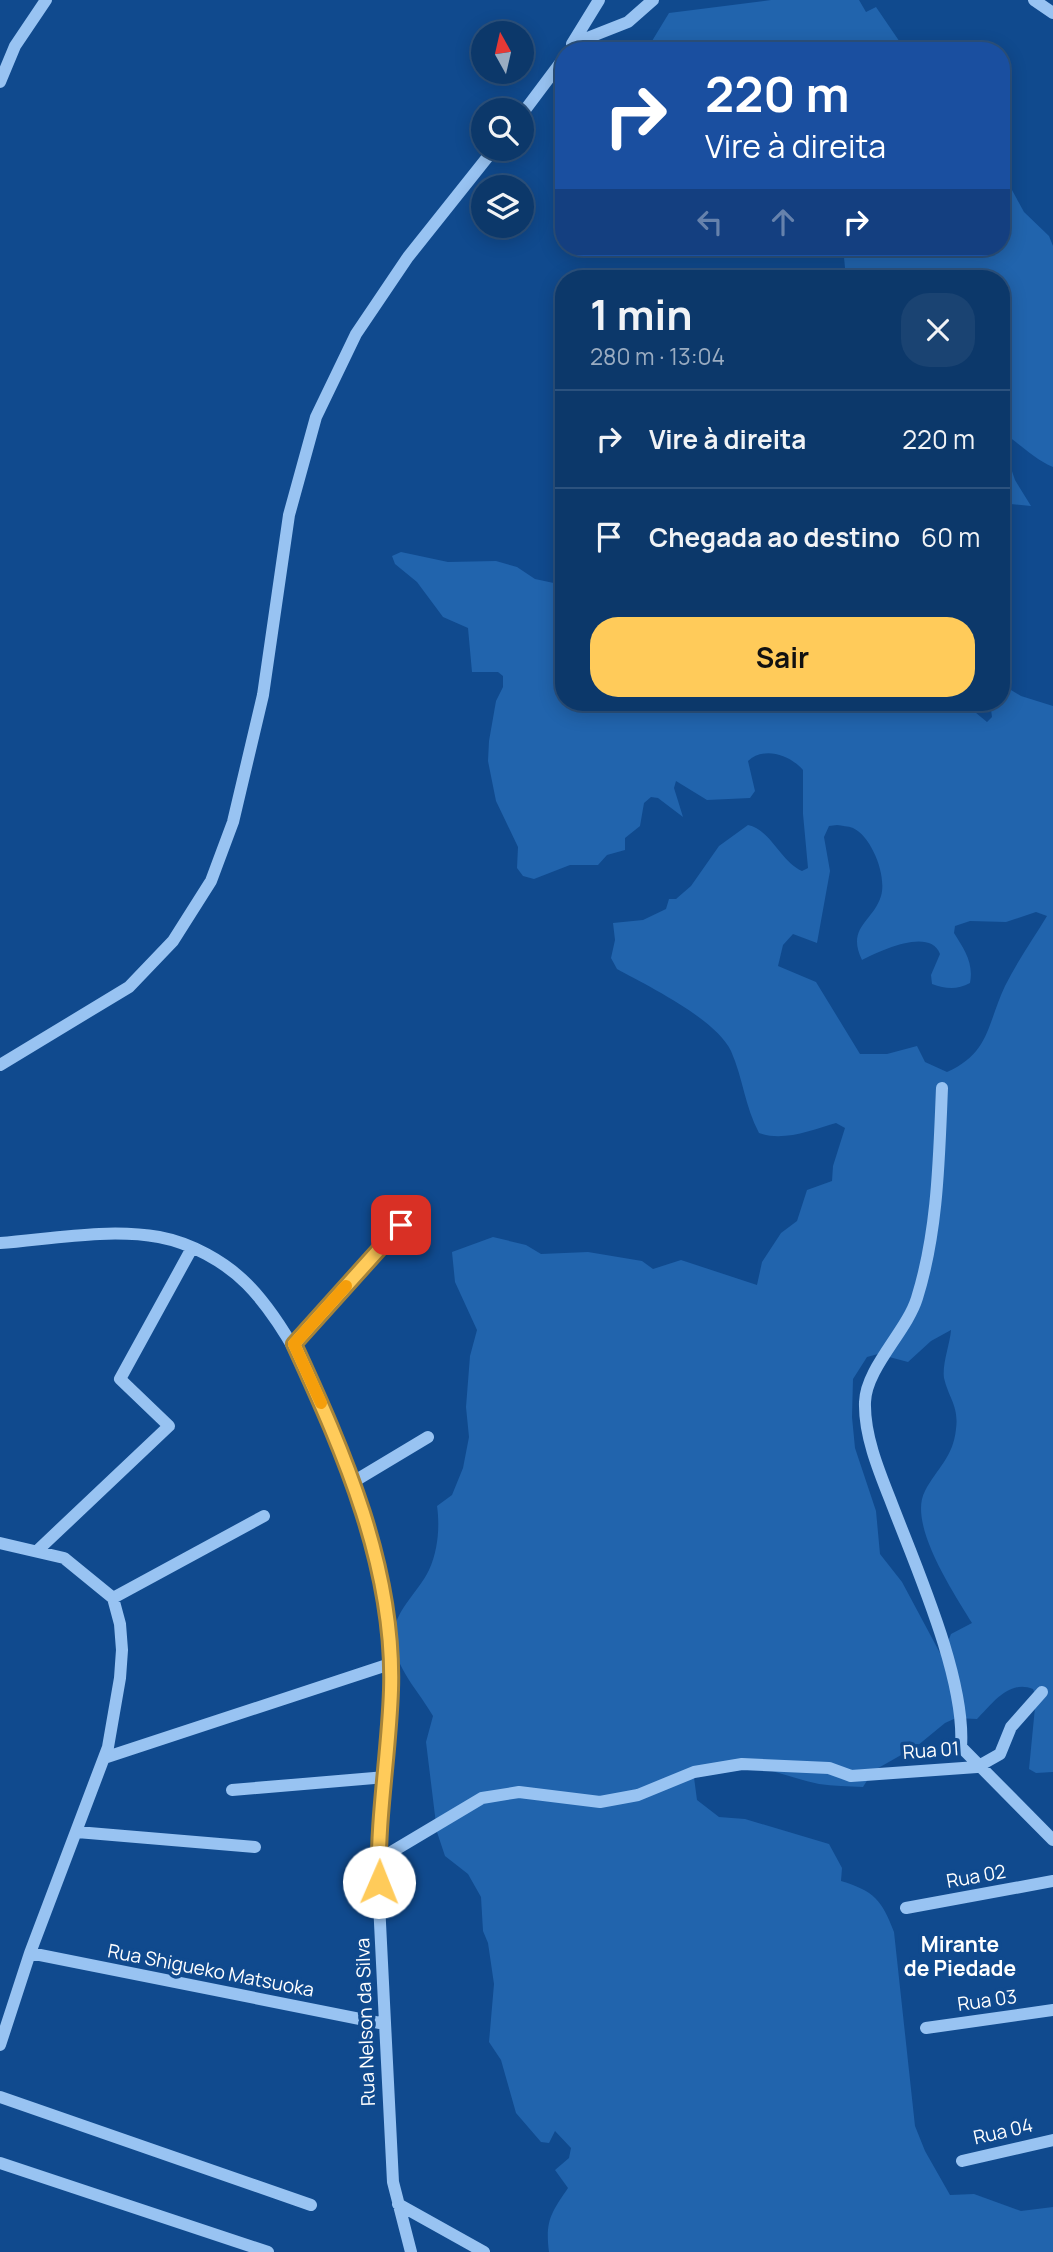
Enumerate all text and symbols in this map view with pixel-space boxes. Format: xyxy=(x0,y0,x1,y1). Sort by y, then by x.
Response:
north arrow xyxy=(471,21,534,84)
map controls xyxy=(471,21,534,238)
text: 220 m xyxy=(705,60,849,127)
icon: right xyxy=(590,70,681,161)
button: search xyxy=(471,98,534,161)
text: Vire à direita xyxy=(705,124,886,168)
button: layers xyxy=(471,175,534,238)
icon: left xyxy=(691,203,729,241)
icon: ahead xyxy=(764,203,802,241)
icon: right xyxy=(837,203,875,241)
text: 1 min xyxy=(590,285,693,343)
button: close xyxy=(901,293,975,367)
text: 280 m · 13:04 xyxy=(590,340,725,372)
icon: right xyxy=(590,420,628,458)
text: Vire à direita xyxy=(649,421,806,457)
text: 220 m xyxy=(902,421,975,457)
icon: arrive xyxy=(590,518,628,556)
text: Chegada ao destino xyxy=(649,519,900,555)
text: 60 m xyxy=(921,519,980,555)
button: Sair xyxy=(590,617,975,697)
pin xyxy=(371,1195,431,1255)
icon: arrive xyxy=(382,1206,420,1244)
street label: Rua 01 xyxy=(902,1735,960,1765)
position arrow xyxy=(342,1845,416,1919)
street label: Rua 02 xyxy=(944,1858,1008,1894)
district label: Mirante de Piedade xyxy=(904,1930,1016,1982)
street label: Rua Shigueko Matsuoka xyxy=(106,1937,316,2003)
street label: Rua Nelson da Silva xyxy=(349,1937,381,2107)
street label: Rua 03 xyxy=(956,1983,1018,2017)
street label: Rua 04 xyxy=(971,2112,1035,2150)

